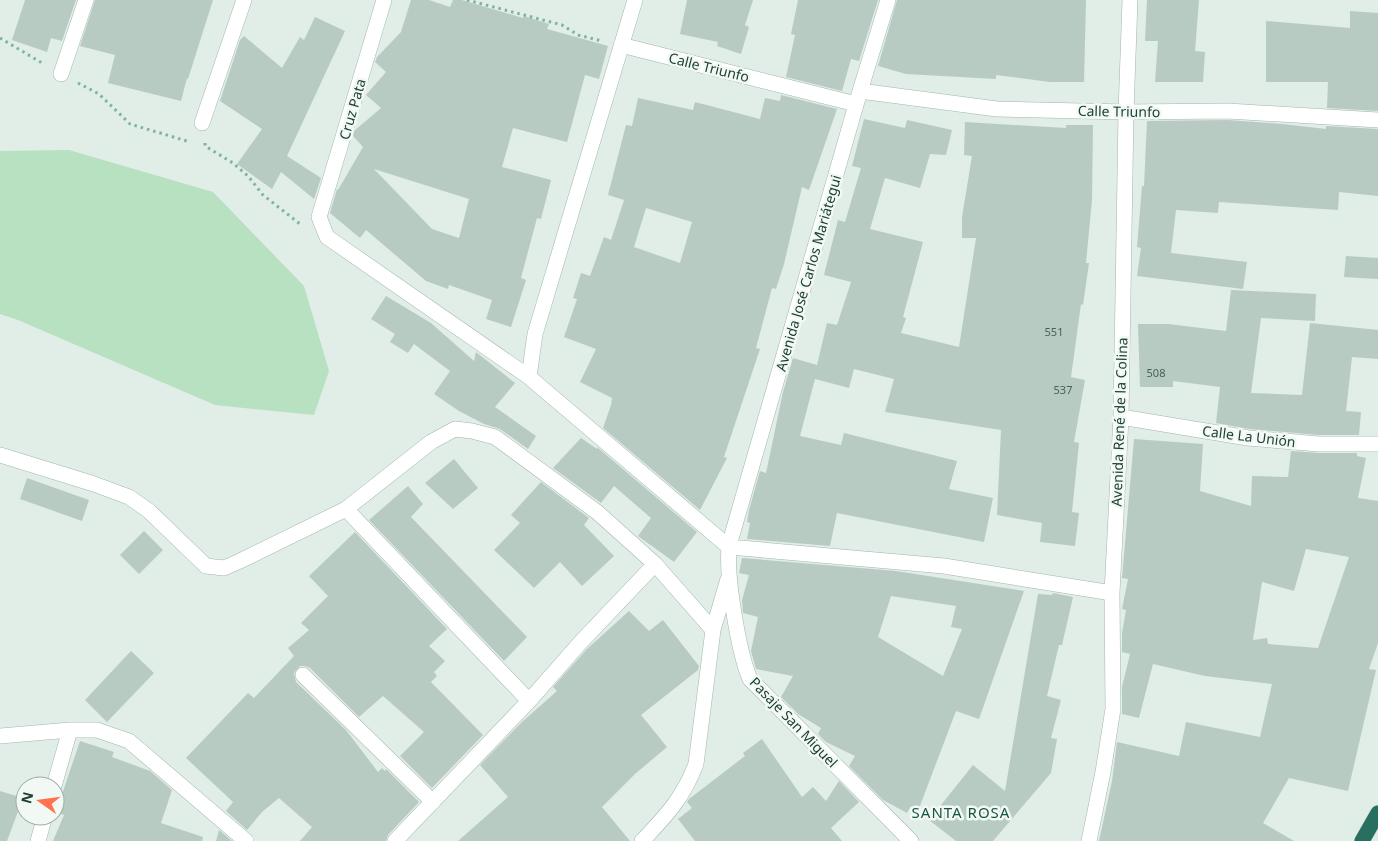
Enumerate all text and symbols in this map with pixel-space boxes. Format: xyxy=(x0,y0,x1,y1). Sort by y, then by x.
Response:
street label: Calle Triunfo xyxy=(667,48,751,86)
street label: Cruz Pata xyxy=(334,76,370,142)
street label: Calle Triunfo xyxy=(1078,101,1160,121)
street label: Avenida José Carlos Mariátegui xyxy=(771,173,845,373)
house number: 551 xyxy=(1045,324,1063,339)
street label: Avenida René de la Colina xyxy=(1107,337,1131,507)
house number: 508 xyxy=(1147,365,1165,380)
house number: 537 xyxy=(1054,382,1072,397)
street label: Calle La Unión xyxy=(1201,421,1297,451)
street label: Pasaje San Miguel xyxy=(746,673,842,771)
north arrow xyxy=(15,776,65,826)
text: N xyxy=(16,790,37,806)
district label: SANTA ROSA xyxy=(912,802,1010,822)

